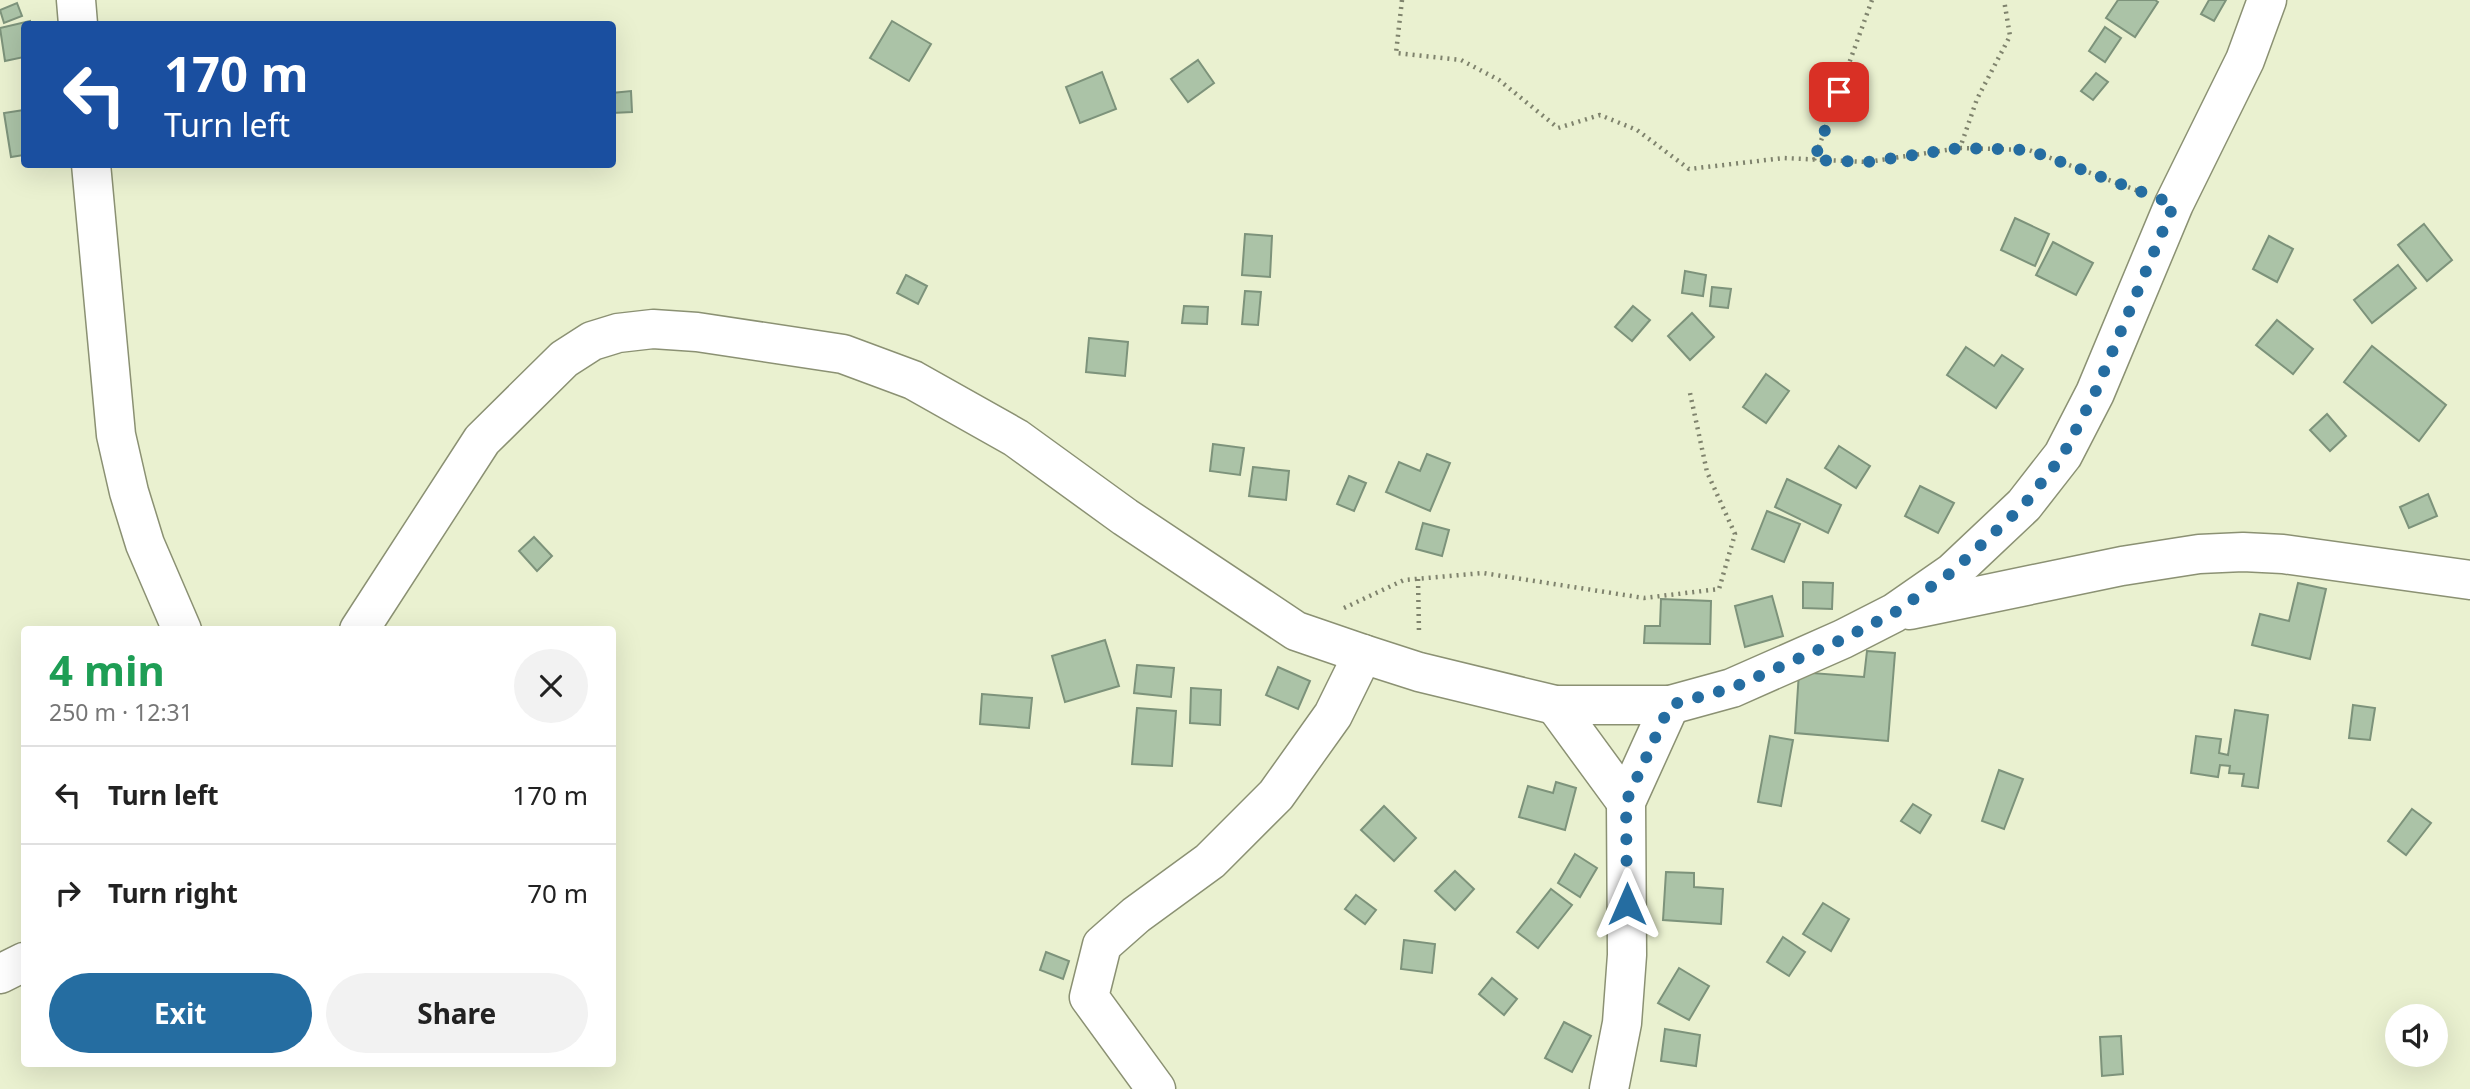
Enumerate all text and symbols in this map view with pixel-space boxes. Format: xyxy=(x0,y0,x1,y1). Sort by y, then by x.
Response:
text: 170 m xyxy=(164,40,309,106)
icon: left xyxy=(49,49,140,140)
pin xyxy=(1809,62,1869,122)
icon: arrive xyxy=(1820,73,1858,111)
text: Turn left xyxy=(164,103,290,146)
text: 4 min xyxy=(49,641,165,698)
button: close xyxy=(514,649,588,723)
text: 250 m · 12:31 xyxy=(49,696,193,728)
icon: left xyxy=(49,776,87,814)
text: Turn left xyxy=(108,777,219,813)
text: 170 m xyxy=(512,777,588,813)
position arrow xyxy=(1590,867,1664,941)
icon: right xyxy=(49,874,87,912)
text: Turn right xyxy=(108,875,238,911)
text: 70 m xyxy=(527,875,588,911)
button: Exit xyxy=(49,973,312,1053)
button: Share xyxy=(326,973,588,1053)
map controls xyxy=(2385,1004,2448,1067)
button: sound xyxy=(2385,1004,2448,1067)

